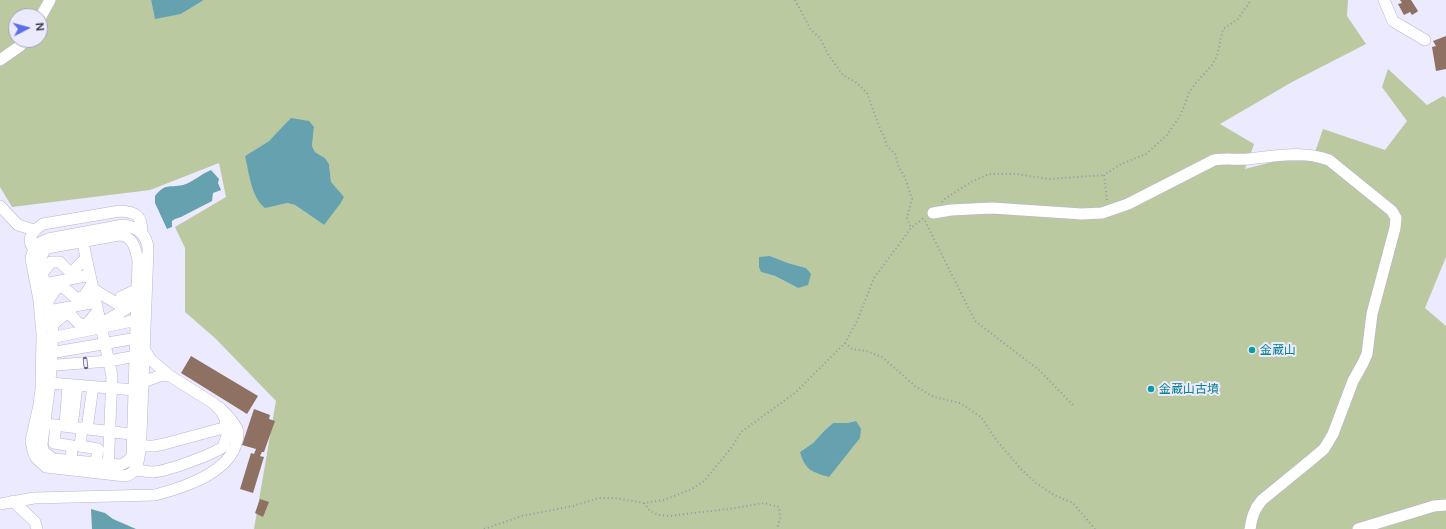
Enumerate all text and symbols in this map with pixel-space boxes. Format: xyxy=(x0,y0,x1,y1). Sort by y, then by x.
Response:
north arrow xyxy=(8,8,48,48)
text: N xyxy=(33,22,46,32)
place label: 金蔵山 xyxy=(1260,343,1296,357)
marker: 金蔵山 xyxy=(1247,345,1257,355)
place label: 金蔵山古墳 xyxy=(1159,382,1219,396)
marker: 金蔵山古墳 xyxy=(1146,384,1156,394)

